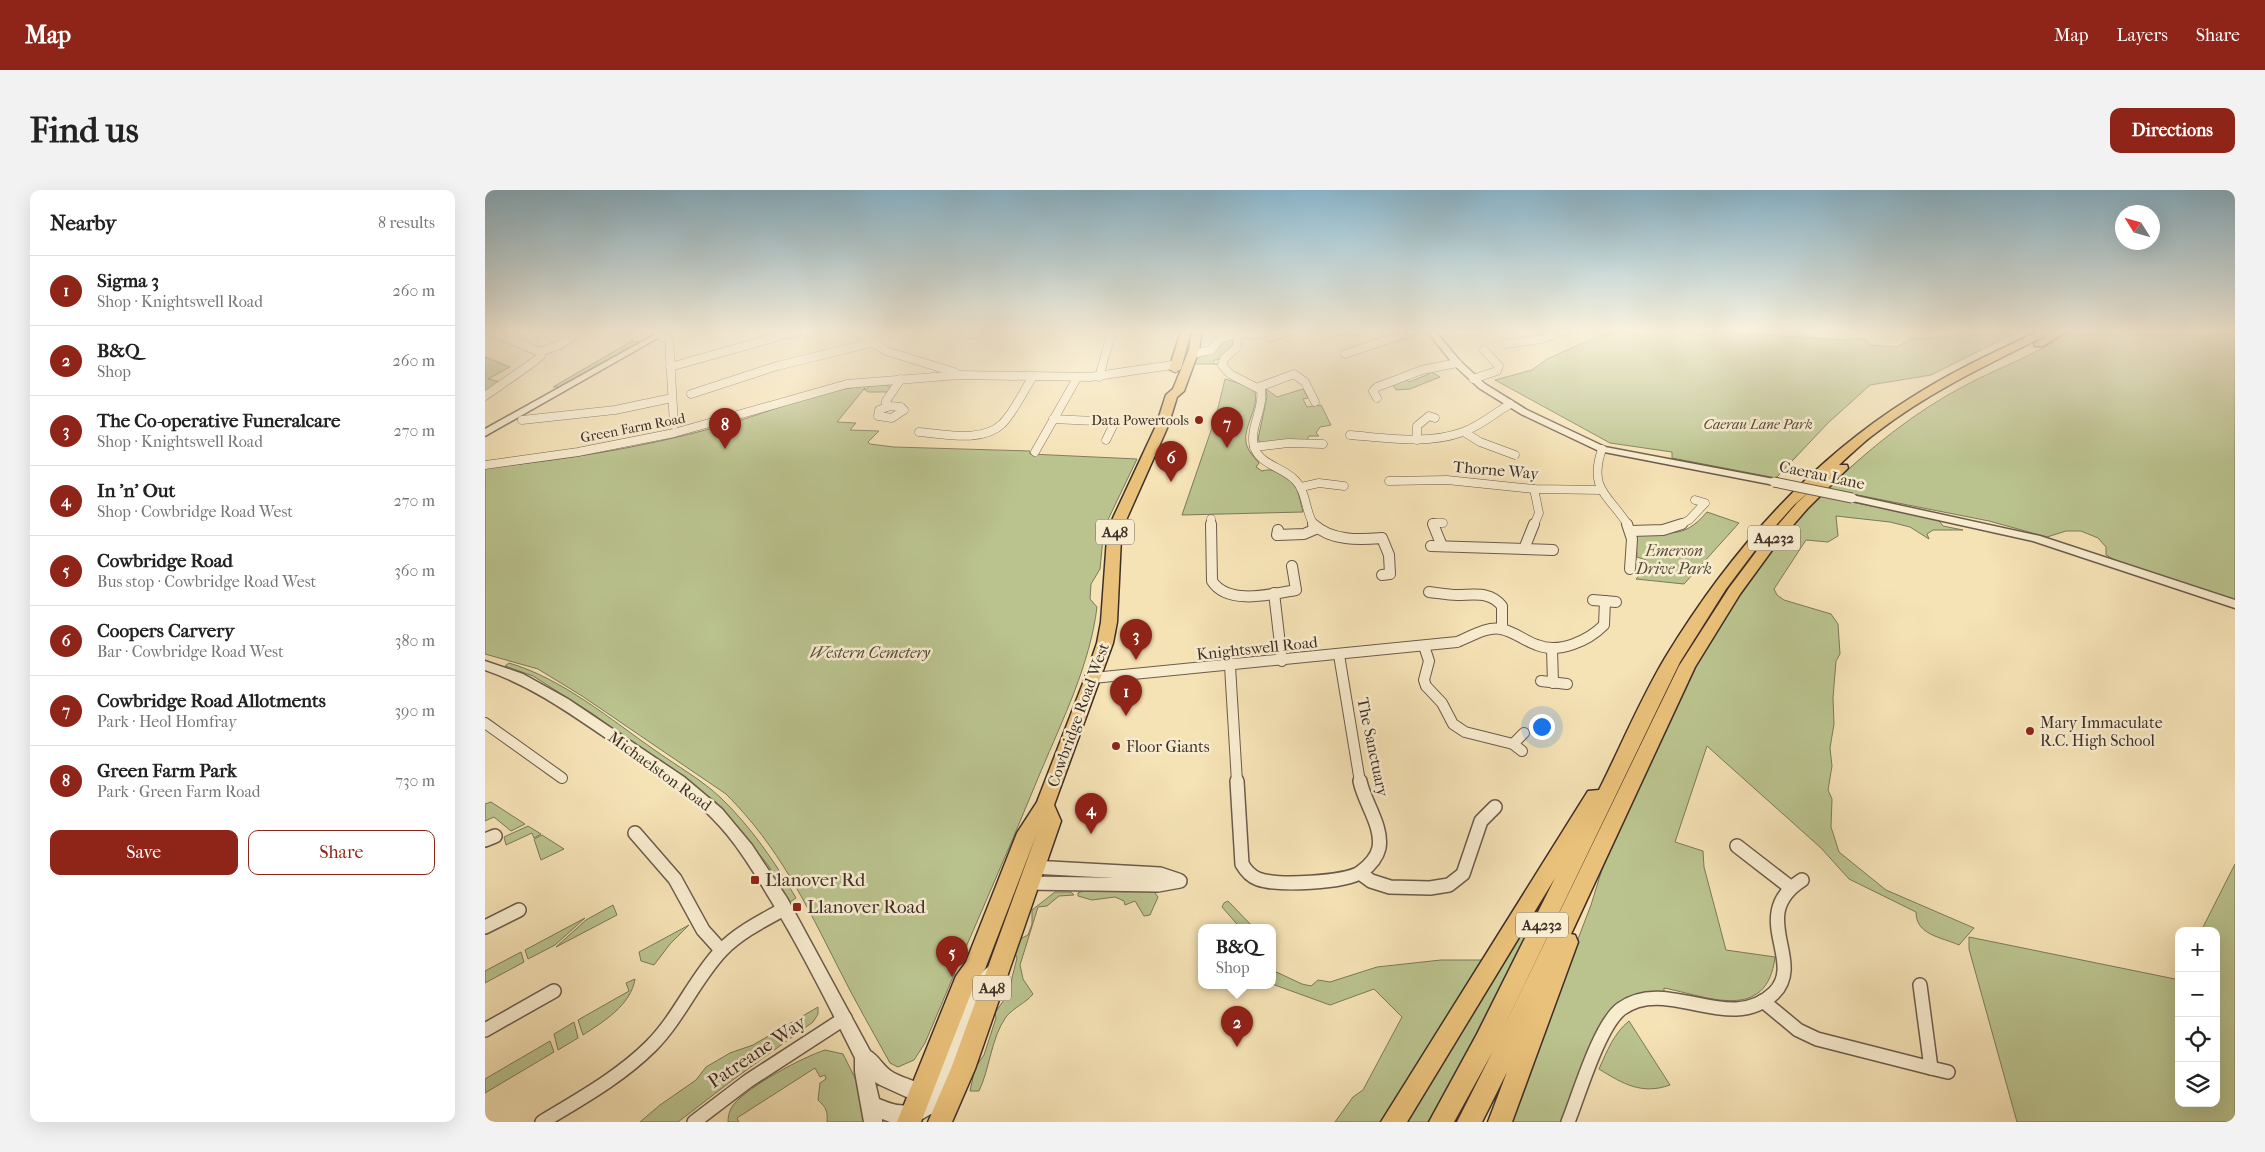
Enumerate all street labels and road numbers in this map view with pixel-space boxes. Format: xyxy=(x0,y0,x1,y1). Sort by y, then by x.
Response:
street label: Green Farm Road xyxy=(579,409,687,446)
street label: Thorne Way xyxy=(1453,457,1540,483)
street label: Caerau Lane xyxy=(1778,457,1867,493)
road number: A48 xyxy=(1096,520,1134,544)
road number: A4232 xyxy=(1748,526,1800,550)
street label: Knightswell Road xyxy=(1195,632,1319,664)
street label: Cowbridge Road West xyxy=(1043,640,1113,790)
street label: The Sanctuary xyxy=(1353,696,1393,799)
street label: Michaelston Road xyxy=(605,727,716,815)
road number: A4232 xyxy=(1516,912,1568,938)
road number: A48 xyxy=(973,976,1011,1000)
street label: Patreane Way xyxy=(704,1011,811,1093)

